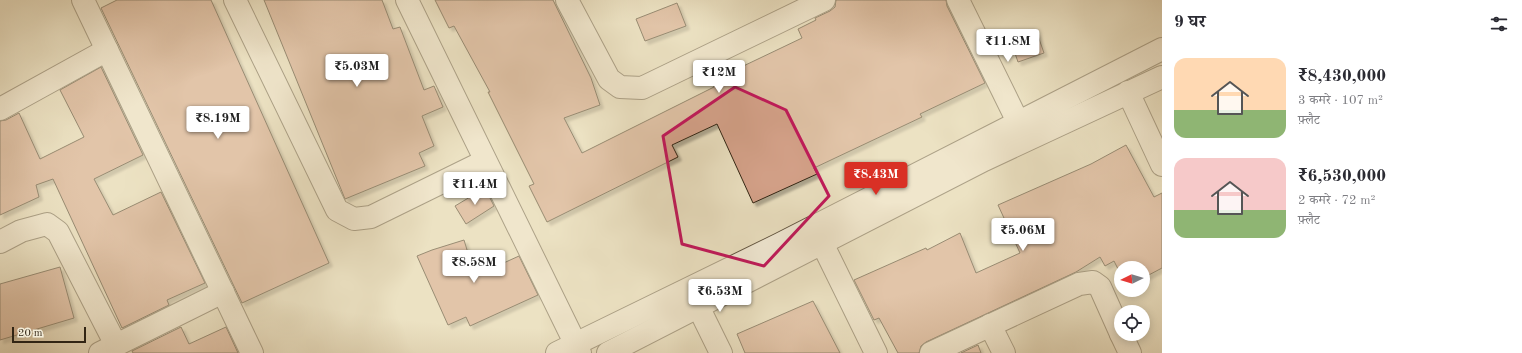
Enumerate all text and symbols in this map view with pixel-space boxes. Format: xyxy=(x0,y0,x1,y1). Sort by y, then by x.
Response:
icon: filters xyxy=(1488,13,1510,35)
text: 9 घर xyxy=(1174,14,1206,31)
pin: ₹11.8M xyxy=(975,29,1041,63)
text: ₹11.8M xyxy=(985,35,1031,48)
pin: ₹5.03M xyxy=(324,54,390,88)
text: ₹5.03M xyxy=(334,60,380,73)
pin: ₹12M xyxy=(695,60,743,94)
text: ₹12M xyxy=(702,66,736,79)
text: ₹8,430,000 xyxy=(1298,68,1386,85)
icon: home xyxy=(1206,74,1254,122)
text: 3 कमरे · 107 m² xyxy=(1298,94,1383,107)
pin: ₹8.19M xyxy=(185,106,251,140)
text: ₹8.19M xyxy=(195,112,241,125)
text: फ़्लैट xyxy=(1298,114,1320,127)
pin: ₹8.43M xyxy=(843,162,909,196)
text: ₹8.43M xyxy=(853,168,899,181)
text: ₹6,530,000 xyxy=(1298,168,1386,185)
pin: ₹11.4M xyxy=(442,172,508,206)
icon: home xyxy=(1206,174,1254,222)
text: ₹11.4M xyxy=(452,178,498,191)
text: 2 कमरे · 72 m² xyxy=(1298,194,1375,207)
text: फ़्लैट xyxy=(1298,214,1320,227)
pin: ₹5.06M xyxy=(990,218,1056,252)
text: ₹5.06M xyxy=(1000,224,1046,237)
pin: ₹8.58M xyxy=(441,250,507,284)
text: ₹8.58M xyxy=(451,256,497,269)
north arrow xyxy=(1114,261,1150,297)
map controls xyxy=(1114,261,1150,341)
pin: ₹6.53M xyxy=(687,279,753,313)
text: ₹6.53M xyxy=(697,285,743,298)
button: locate xyxy=(1114,305,1150,341)
scale bar xyxy=(12,325,86,344)
text: 20 m xyxy=(18,328,43,339)

